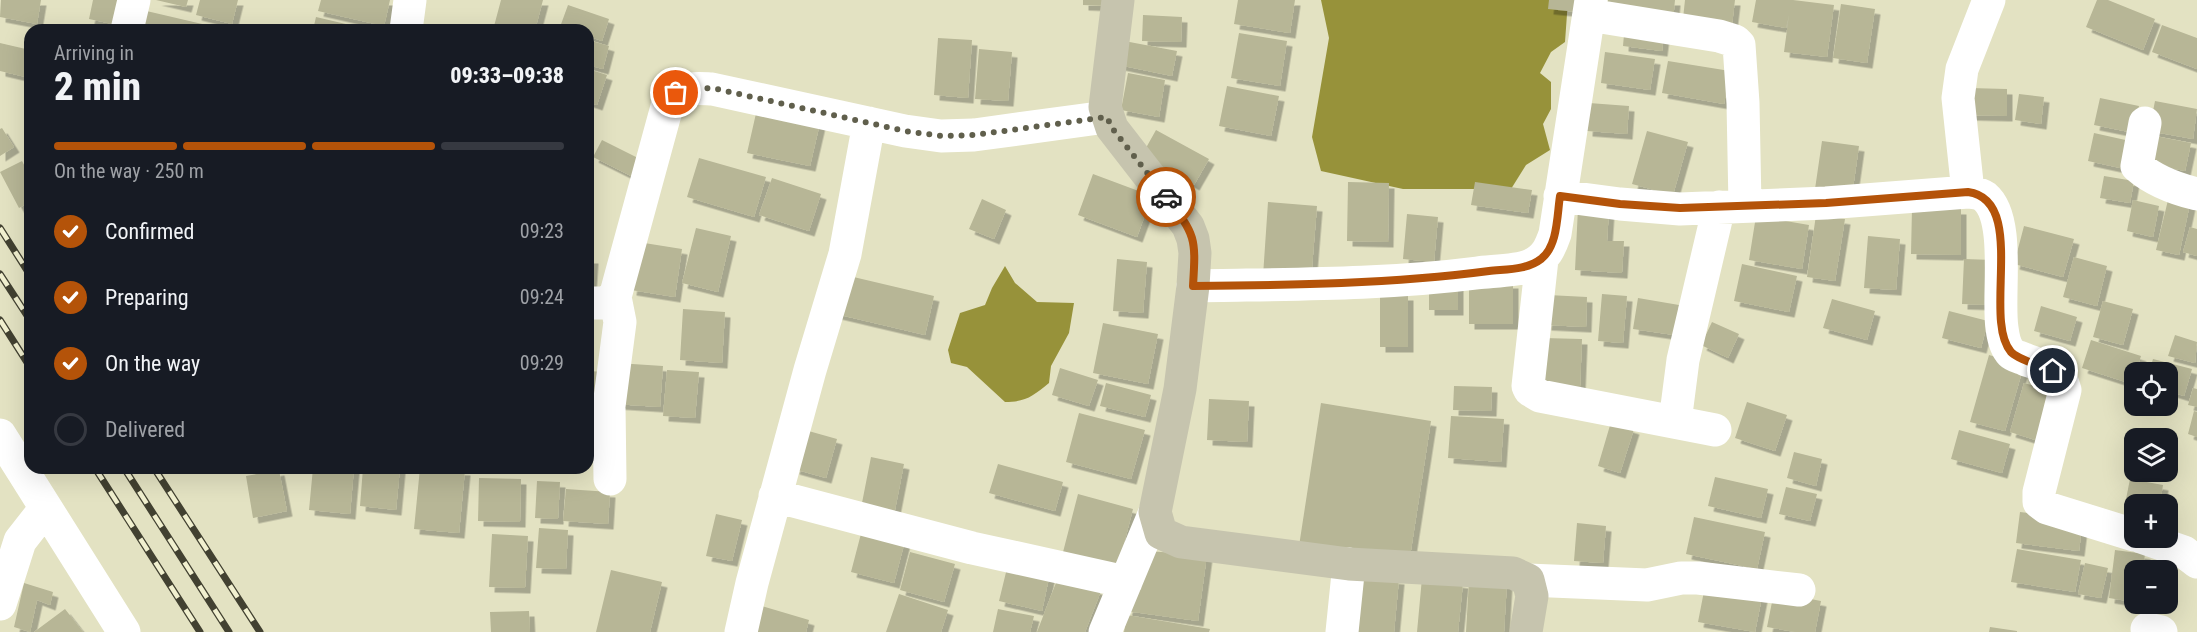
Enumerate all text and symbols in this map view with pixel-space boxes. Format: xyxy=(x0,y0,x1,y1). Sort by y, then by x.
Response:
text: Arriving in xyxy=(54,41,134,65)
text: 09:33–09:38 xyxy=(450,63,564,88)
text: 2 min xyxy=(54,64,141,110)
pin xyxy=(650,67,701,118)
icon: bag xyxy=(659,76,692,109)
text: On the way · 250 m xyxy=(54,159,204,183)
courier xyxy=(1136,167,1196,227)
icon: car xyxy=(1150,181,1183,214)
icon: check xyxy=(54,215,87,248)
text: Confirmed xyxy=(105,219,194,244)
text: 09:23 xyxy=(520,219,564,243)
icon: check xyxy=(54,281,87,314)
text: Preparing xyxy=(105,285,189,310)
text: 09:24 xyxy=(520,285,564,309)
pin xyxy=(2027,345,2078,396)
icon: check xyxy=(54,347,87,380)
text: On the way xyxy=(105,351,200,376)
text: 09:29 xyxy=(520,351,564,375)
icon: home xyxy=(2036,354,2069,387)
map controls xyxy=(2124,362,2178,614)
button: locate xyxy=(2124,362,2178,416)
text: Delivered xyxy=(105,417,185,442)
button: layers xyxy=(2124,428,2178,482)
button: + xyxy=(2124,494,2178,548)
button: − xyxy=(2124,560,2178,614)

